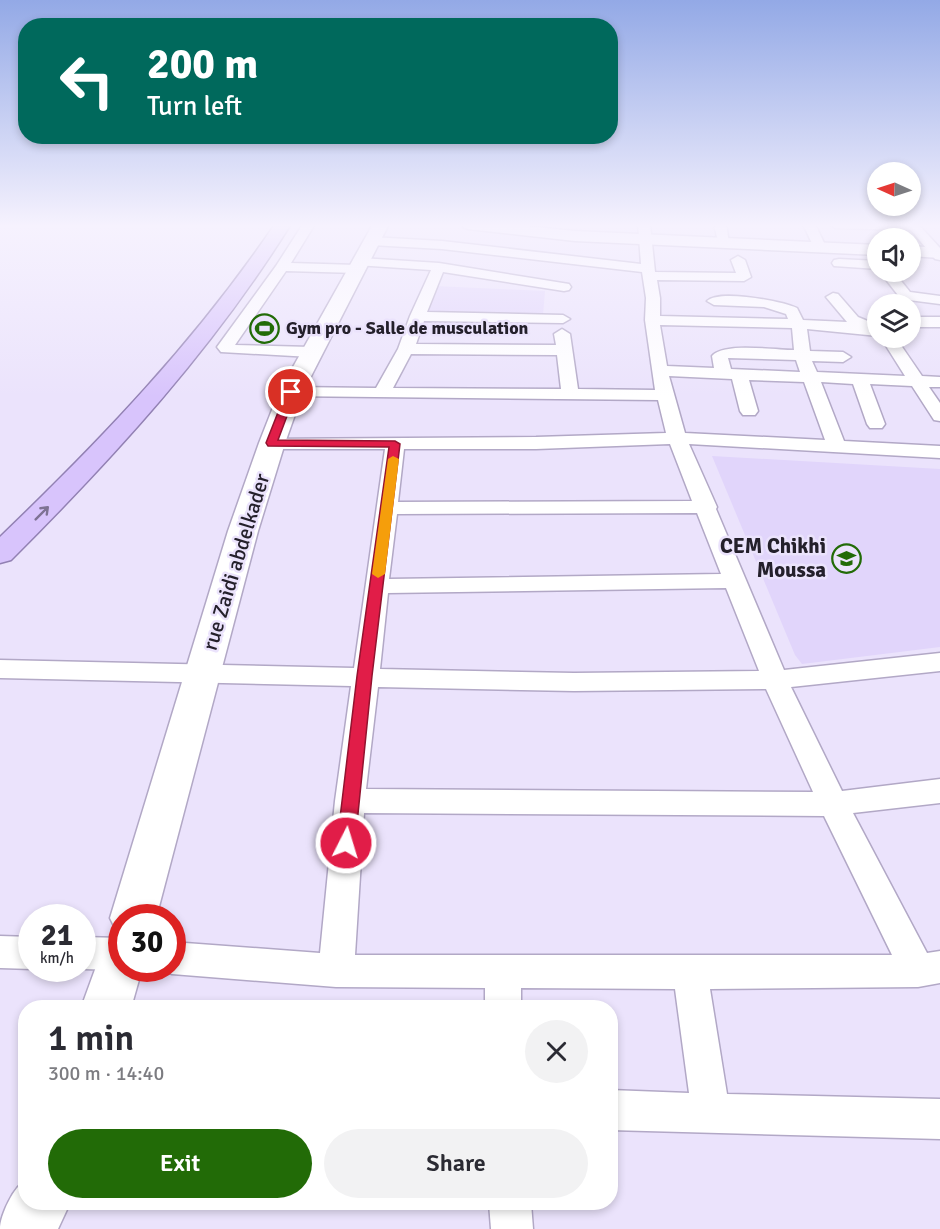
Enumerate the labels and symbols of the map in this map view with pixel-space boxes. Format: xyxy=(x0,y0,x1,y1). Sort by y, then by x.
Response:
north arrow xyxy=(867,162,921,216)
sports icon: Gym pro - Salle de musculation xyxy=(249,312,281,344)
place label: Gym pro - Salle de musculation xyxy=(286,317,529,339)
pin xyxy=(265,366,316,417)
street label: rue Zaidi abdelkader xyxy=(197,470,275,654)
one-way arrow xyxy=(34,506,49,521)
place label: CEM Chikhi Moussa xyxy=(720,533,826,583)
school or university icon: CEM Chikhi Moussa xyxy=(831,542,863,574)
position arrow xyxy=(314,811,378,875)
speed limit sign: 30 xyxy=(108,904,186,982)

